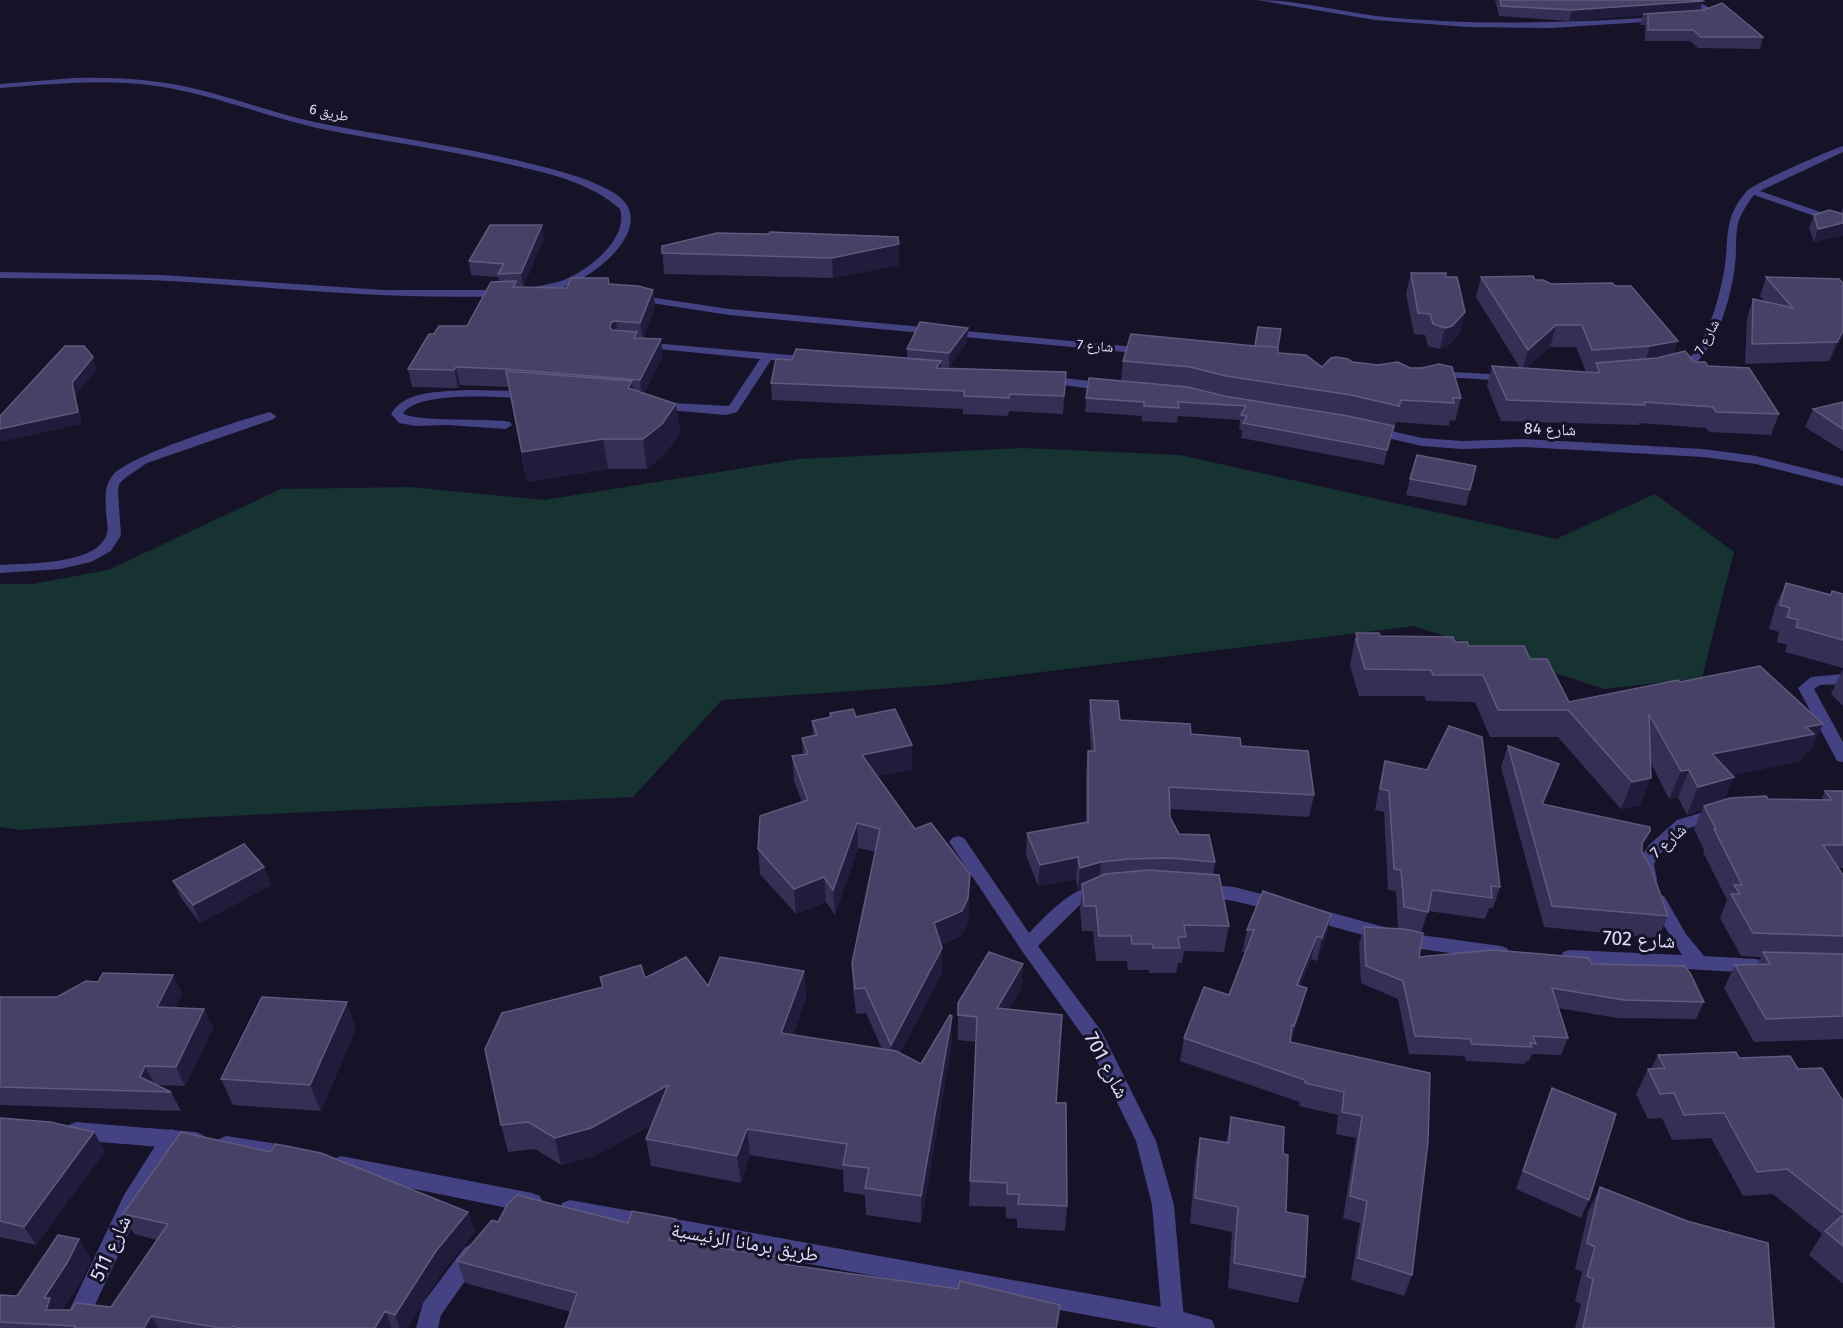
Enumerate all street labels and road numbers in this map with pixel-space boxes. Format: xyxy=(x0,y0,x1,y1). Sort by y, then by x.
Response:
street label: طريق 6 xyxy=(308,101,350,126)
street label: شارع 7 xyxy=(1691,317,1724,358)
street label: شارع 7 xyxy=(1076,336,1114,357)
street label: شارع 84 xyxy=(1524,419,1576,440)
street label: شارع 7 xyxy=(1646,820,1691,863)
street label: شارع 702 xyxy=(1602,925,1676,954)
street label: شارع 701 xyxy=(1079,1028,1134,1103)
street label: شارع 511 xyxy=(84,1211,136,1285)
street label: طريق برمانا الرئيسية xyxy=(669,1217,821,1267)

